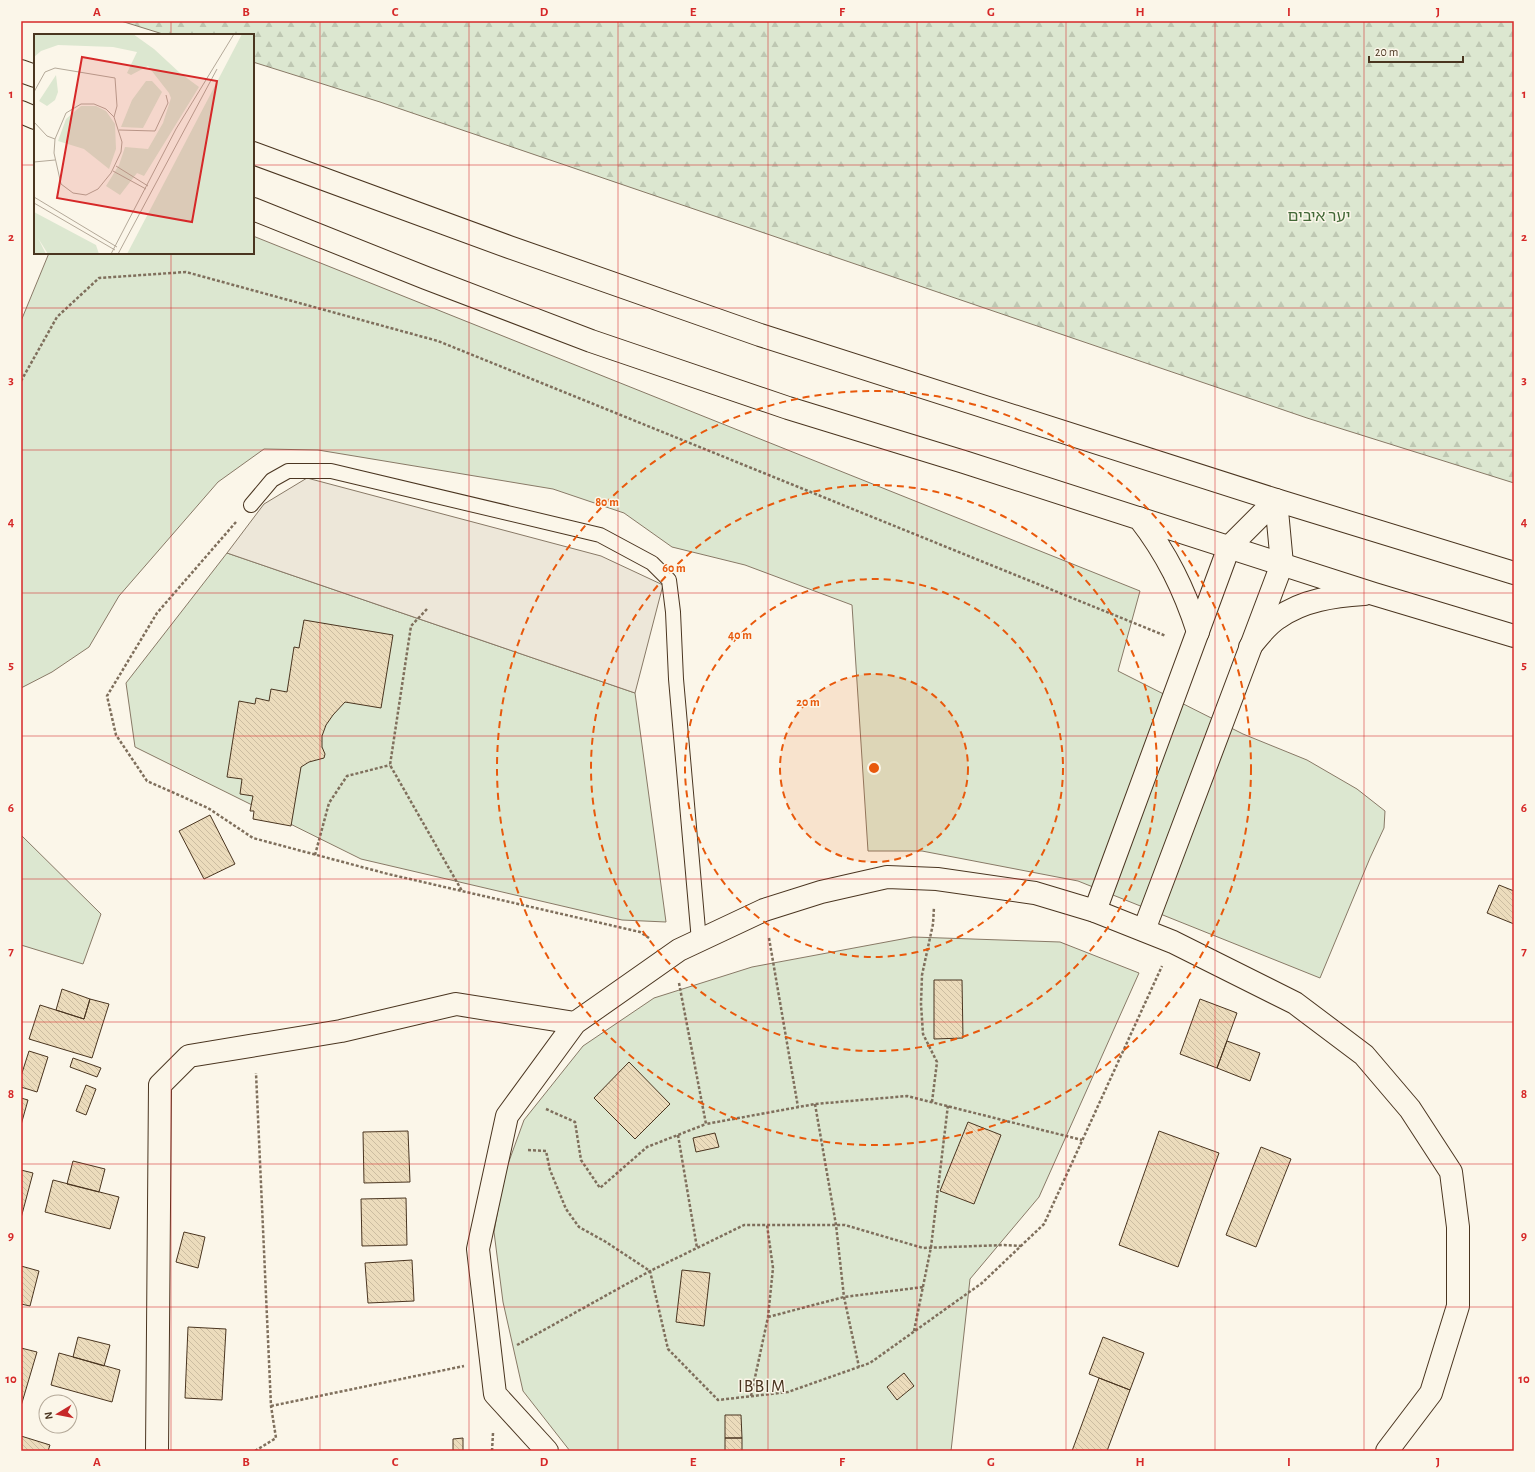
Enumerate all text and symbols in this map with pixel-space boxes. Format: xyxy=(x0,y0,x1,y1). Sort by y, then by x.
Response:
text: A xyxy=(93,6,101,19)
text: B xyxy=(242,6,250,19)
text: C xyxy=(392,6,399,19)
text: D xyxy=(540,6,549,19)
text: E xyxy=(690,6,697,19)
text: F xyxy=(839,6,846,19)
text: G xyxy=(987,6,995,19)
text: H xyxy=(1135,6,1145,19)
text: I xyxy=(1287,6,1291,19)
text: J xyxy=(1436,6,1440,19)
inset map xyxy=(34,34,254,254)
scale bar xyxy=(1369,38,1463,64)
text: 20 m xyxy=(1375,46,1398,58)
text: 1 xyxy=(9,88,13,101)
text: 1 xyxy=(1522,88,1526,101)
park label: יער איבים xyxy=(1287,208,1351,224)
text: 2 xyxy=(8,231,14,244)
text: 2 xyxy=(1521,231,1527,244)
text: 3 xyxy=(8,374,14,387)
text: 3 xyxy=(1521,374,1527,387)
text: 80 m xyxy=(595,496,619,508)
text: 4 xyxy=(8,516,15,529)
text: 4 xyxy=(1521,516,1528,529)
text: 60 m xyxy=(662,562,686,574)
text: 40 m xyxy=(728,629,752,641)
text: 5 xyxy=(8,659,14,672)
text: 5 xyxy=(1521,659,1527,672)
text: 20 m xyxy=(796,696,820,708)
centre of rings xyxy=(867,761,881,775)
text: 6 xyxy=(8,802,14,815)
text: 6 xyxy=(1521,802,1527,815)
text: 7 xyxy=(8,945,14,958)
text: 7 xyxy=(1521,945,1527,958)
text: 8 xyxy=(8,1088,14,1101)
text: 8 xyxy=(1521,1088,1527,1101)
text: 9 xyxy=(8,1230,14,1243)
text: 9 xyxy=(1521,1230,1527,1243)
text: 10 xyxy=(5,1373,17,1386)
text: 10 xyxy=(1518,1373,1530,1386)
district label: IBBIM xyxy=(738,1378,786,1396)
north arrow xyxy=(38,1394,78,1434)
text: N xyxy=(43,1411,55,1420)
text: A xyxy=(93,1456,101,1469)
text: B xyxy=(242,1456,250,1469)
text: C xyxy=(392,1456,399,1469)
text: D xyxy=(540,1456,549,1469)
text: E xyxy=(690,1456,697,1469)
text: F xyxy=(839,1456,846,1469)
text: G xyxy=(987,1456,995,1469)
text: H xyxy=(1135,1456,1145,1469)
text: I xyxy=(1287,1456,1291,1469)
text: J xyxy=(1436,1456,1440,1469)

